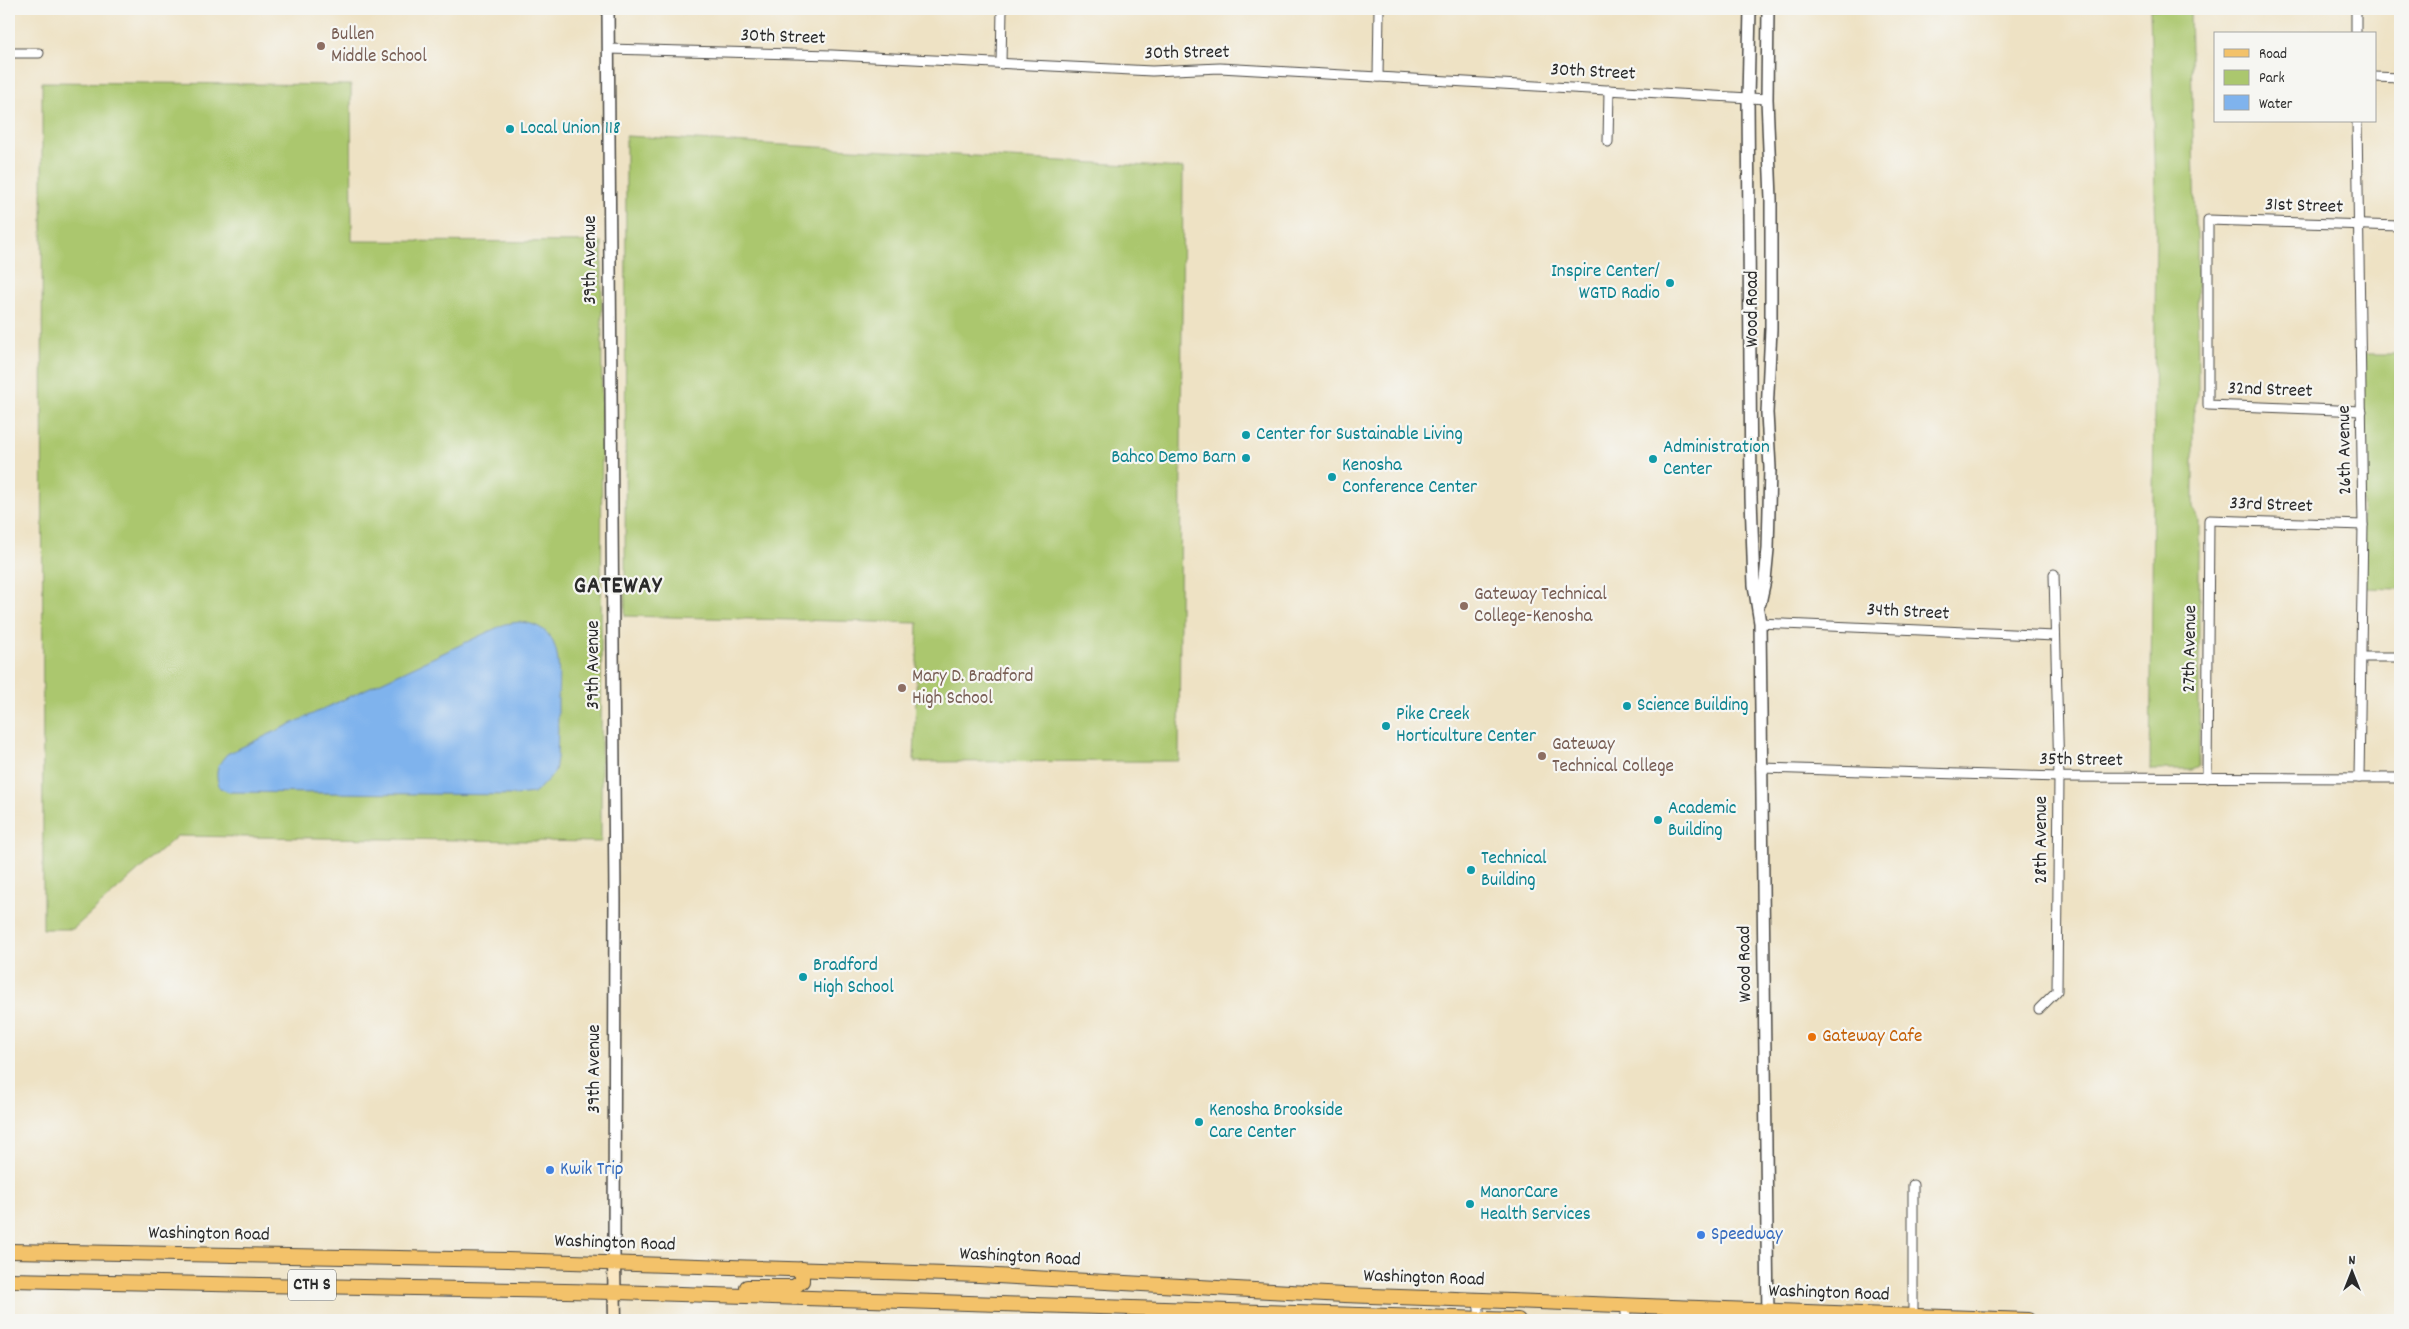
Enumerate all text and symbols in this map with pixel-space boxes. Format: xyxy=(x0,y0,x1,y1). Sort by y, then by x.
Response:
place label: Bullen Middle School xyxy=(331,22,427,71)
street label: 30th Street xyxy=(740,23,826,53)
legend xyxy=(2214,32,2376,122)
marker: Bullen Middle School xyxy=(315,40,327,52)
street label: 30th Street xyxy=(1144,40,1230,68)
text: Road xyxy=(2259,44,2287,66)
street label: 30th Street xyxy=(1550,57,1636,89)
text: Park xyxy=(2259,68,2285,90)
text: Water xyxy=(2259,94,2293,116)
place label: Local Union 118 xyxy=(520,116,621,143)
marker: Local Union 118 xyxy=(504,123,516,135)
street label: 31st Street xyxy=(2264,192,2344,222)
street label: 39th Avenue xyxy=(578,215,605,305)
place label: Inspire Center/ WGTD Radio xyxy=(1551,259,1660,308)
street label: Wood Road xyxy=(1740,271,1767,347)
marker: Inspire Center/ WGTD Radio xyxy=(1664,277,1676,289)
street label: 32nd Street xyxy=(2227,376,2313,406)
street label: 26th Avenue xyxy=(2332,405,2360,495)
place label: Center for Sustainable Living xyxy=(1256,422,1463,449)
marker: Center for Sustainable Living xyxy=(1240,429,1252,441)
place label: Administration Center xyxy=(1663,435,1770,484)
place label: Bahco Demo Barn xyxy=(1111,445,1236,472)
marker: Bahco Demo Barn xyxy=(1240,452,1252,464)
place label: Kenosha Conference Center xyxy=(1342,453,1477,502)
marker: Administration Center xyxy=(1647,453,1659,465)
marker: Kenosha Conference Center xyxy=(1326,471,1338,483)
street label: 33rd Street xyxy=(2229,491,2313,521)
district label: GATEWAY xyxy=(574,570,662,604)
place label: Gateway Technical College-Kenosha xyxy=(1474,582,1607,631)
street label: 34th Street xyxy=(1866,597,1950,629)
marker: Gateway Technical College-Kenosha xyxy=(1458,600,1470,612)
street label: 27th Avenue xyxy=(2177,605,2205,693)
street label: 39th Avenue xyxy=(581,620,608,710)
place label: Mary D. Bradford High School xyxy=(912,664,1033,713)
marker: Mary D. Bradford High School xyxy=(896,682,908,694)
place label: Science Building xyxy=(1637,693,1749,720)
marker: Science Building xyxy=(1621,700,1633,712)
place label: Pike Creek Horticulture Center xyxy=(1396,702,1536,751)
marker: Pike Creek Horticulture Center xyxy=(1380,720,1392,732)
place label: Gateway Technical College xyxy=(1552,732,1674,781)
street label: 35th Street xyxy=(2039,747,2123,775)
marker: Gateway Technical College xyxy=(1536,750,1548,762)
place label: Academic Building xyxy=(1668,796,1736,845)
street label: 28th Avenue xyxy=(2029,796,2056,884)
marker: Academic Building xyxy=(1652,814,1664,826)
place label: Technical Building xyxy=(1481,846,1547,895)
marker: Technical Building xyxy=(1465,864,1477,876)
street label: Wood Road xyxy=(1732,925,1760,1003)
place label: Bradford High School xyxy=(813,953,894,1002)
marker: Bradford High School xyxy=(797,971,809,983)
street label: 39th Avenue xyxy=(582,1024,609,1114)
place label: Gateway Cafe xyxy=(1822,1024,1922,1051)
marker: Gateway Cafe xyxy=(1806,1031,1818,1043)
place label: Kenosha Brookside Care Center xyxy=(1209,1098,1343,1147)
marker: Kenosha Brookside Care Center xyxy=(1193,1116,1205,1128)
place label: Kwik Trip xyxy=(560,1157,624,1184)
marker: Kwik Trip xyxy=(544,1164,556,1176)
place label: ManorCare Health Services xyxy=(1480,1180,1591,1229)
marker: ManorCare Health Services xyxy=(1464,1198,1476,1210)
street label: Washington Road xyxy=(148,1220,270,1250)
place label: Speedway xyxy=(1711,1222,1783,1249)
street label: Washington Road xyxy=(554,1228,676,1260)
marker: Speedway xyxy=(1695,1229,1707,1241)
street label: Washington Road xyxy=(959,1241,1081,1275)
north arrow xyxy=(2326,1246,2376,1296)
text: N xyxy=(2349,1251,2356,1271)
street label: Washington Road xyxy=(1363,1263,1485,1295)
road number: CTH S xyxy=(288,1270,336,1300)
street label: Washington Road xyxy=(1768,1278,1890,1310)

